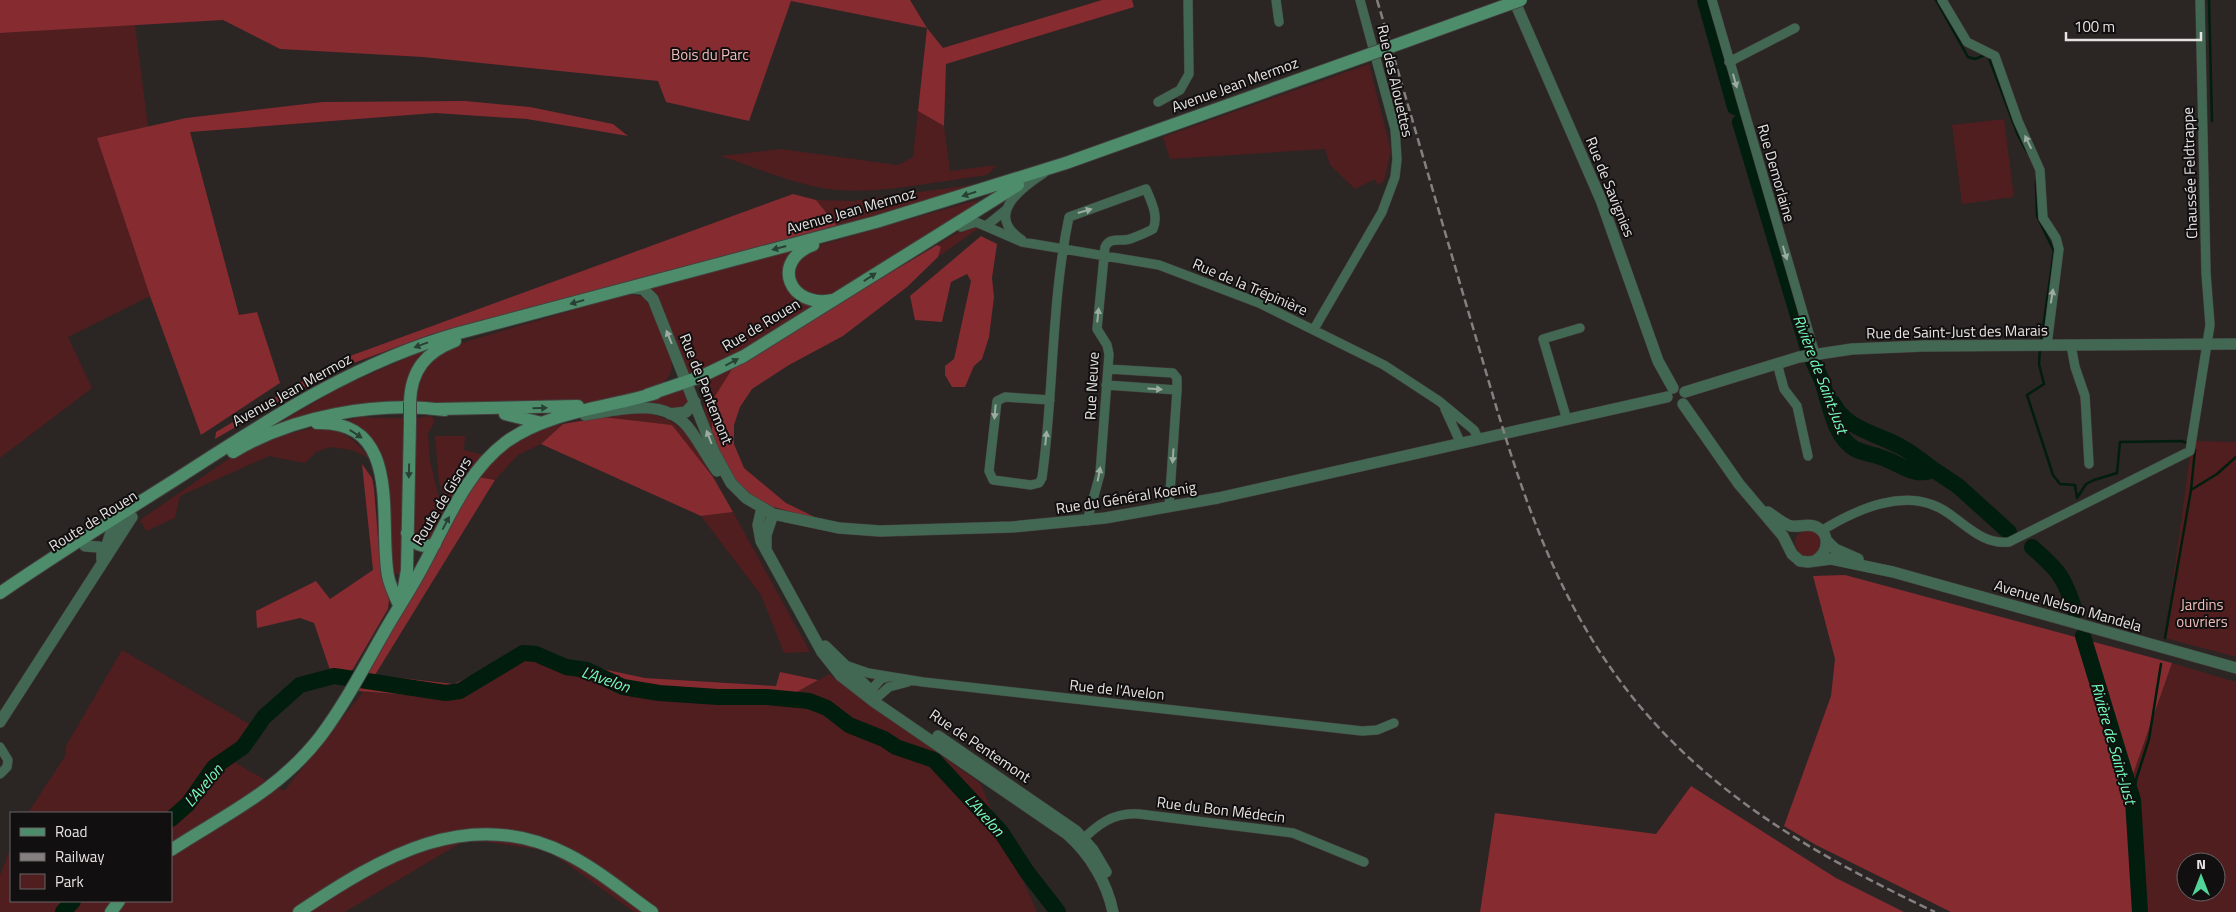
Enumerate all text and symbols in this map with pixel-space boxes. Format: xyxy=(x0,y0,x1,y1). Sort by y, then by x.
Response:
scale bar xyxy=(2066,10,2201,42)
text: 100 m xyxy=(2074,15,2115,38)
street label: Rue des Alouettes xyxy=(1371,22,1420,139)
park label: Bois du Parc xyxy=(671,43,749,66)
street label: Avenue Jean Mermoz xyxy=(1168,51,1302,118)
one-way arrow xyxy=(1731,73,1739,88)
street label: Chaussée Feldtrappe xyxy=(2176,107,2203,239)
street label: Rue Demorlaine xyxy=(1752,121,1801,225)
street label: Rue de Savignies xyxy=(1580,133,1641,241)
one-way arrow xyxy=(2023,134,2032,149)
street label: Avenue Jean Mermoz xyxy=(784,181,918,240)
one-way arrow xyxy=(962,190,977,198)
one-way arrow xyxy=(1077,207,1092,215)
one-way arrow xyxy=(772,244,787,252)
one-way arrow xyxy=(1782,246,1790,261)
street label: Rue de la Trépinière xyxy=(1189,252,1311,321)
one-way arrow xyxy=(863,272,877,282)
one-way arrow xyxy=(2048,288,2056,304)
street label: Rue de Rouen xyxy=(717,292,804,357)
one-way arrow xyxy=(570,298,585,306)
one-way arrow xyxy=(1094,307,1102,323)
water label: Rivière de Saint-Just xyxy=(1787,311,1855,439)
street label: Rue de Saint-Just des Marais xyxy=(1866,318,2048,345)
one-way arrow xyxy=(665,329,673,344)
street label: Rue de Pentemont xyxy=(674,330,739,448)
one-way arrow xyxy=(413,341,428,349)
street label: Avenue Jean Mermoz xyxy=(228,347,356,432)
street label: Rue Neuve xyxy=(1078,351,1105,421)
one-way arrow xyxy=(725,358,739,366)
one-way arrow xyxy=(1147,385,1163,393)
one-way arrow xyxy=(532,404,548,412)
one-way arrow xyxy=(990,404,998,420)
one-way arrow xyxy=(350,429,363,439)
one-way arrow xyxy=(1042,429,1050,445)
one-way arrow xyxy=(705,430,712,445)
one-way arrow xyxy=(1168,449,1176,465)
street label: Route de Gisors xyxy=(406,452,477,549)
one-way arrow xyxy=(405,463,413,479)
one-way arrow xyxy=(1095,465,1103,481)
street label: Rue du Général Koenig xyxy=(1054,475,1198,520)
street label: Route de Rouen xyxy=(44,484,141,557)
one-way arrow xyxy=(442,516,450,530)
street label: Avenue Nelson Mandela xyxy=(1992,573,2145,638)
park label: Jardins ouvriers xyxy=(2176,593,2228,633)
water label: L'Avelon xyxy=(579,660,634,699)
street label: Rue de l'Avelon xyxy=(1068,673,1166,706)
water label: Rivière de Saint-Just xyxy=(2085,679,2143,809)
street label: Rue de Pentemont xyxy=(925,703,1036,788)
water label: L'Avelon xyxy=(178,757,229,812)
water label: L'Avelon xyxy=(959,788,1011,842)
street label: Rue du Bon Médecin xyxy=(1156,790,1287,829)
legend xyxy=(10,812,172,902)
text: Road xyxy=(55,820,87,843)
text: Railway xyxy=(55,845,105,868)
north arrow xyxy=(2176,852,2226,902)
text: N xyxy=(2196,853,2206,874)
text: Park xyxy=(55,870,84,893)

